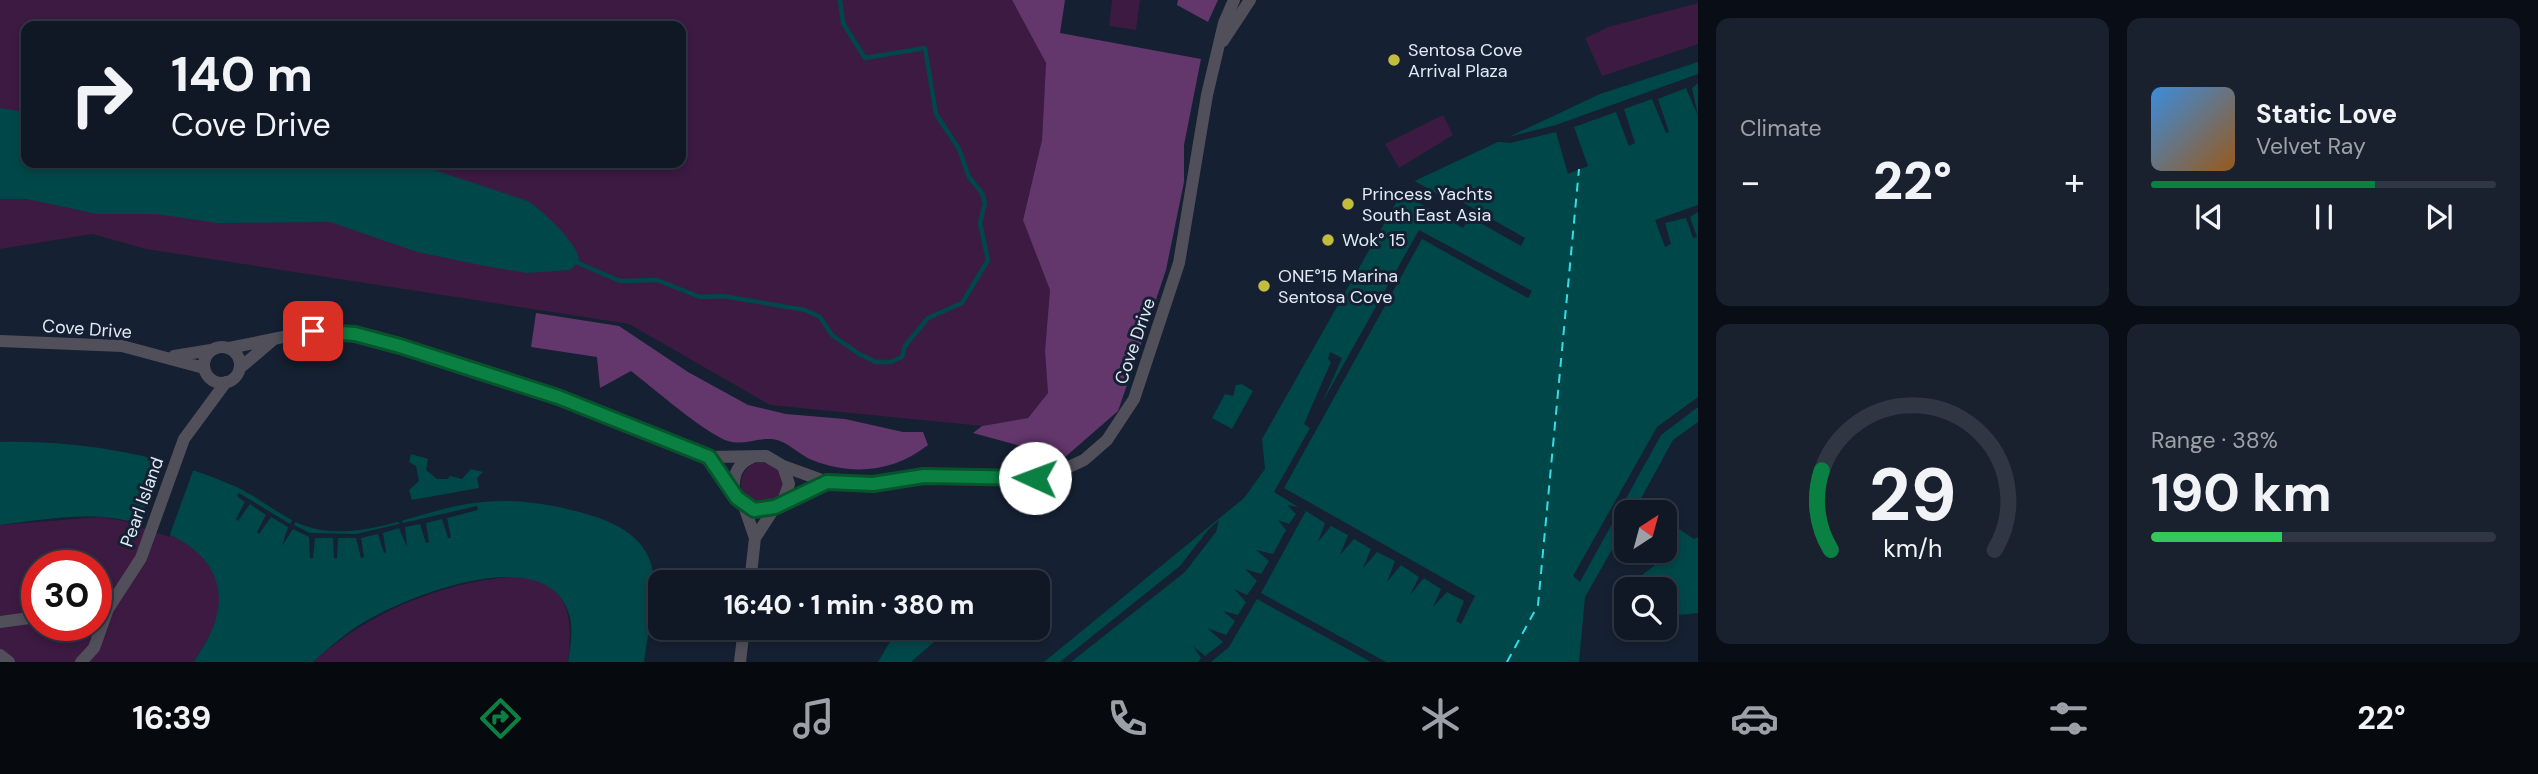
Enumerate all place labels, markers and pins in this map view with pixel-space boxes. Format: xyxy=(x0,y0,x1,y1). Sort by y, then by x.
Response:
place label: Sentosa Cove Arrival Plaza xyxy=(1408,38,1522,83)
marker: Sentosa Cove Arrival Plaza xyxy=(1386,52,1402,68)
place label: Princess Yachts South East Asia xyxy=(1362,182,1493,227)
marker: Princess Yachts South East Asia xyxy=(1340,196,1356,212)
place label: Wok° 15 xyxy=(1342,228,1406,252)
marker: Wok° 15 xyxy=(1320,232,1336,248)
place label: ONE°15 Marina Sentosa Cove xyxy=(1278,264,1398,309)
marker: ONE°15 Marina Sentosa Cove xyxy=(1256,278,1272,294)
pin xyxy=(283,301,343,361)

